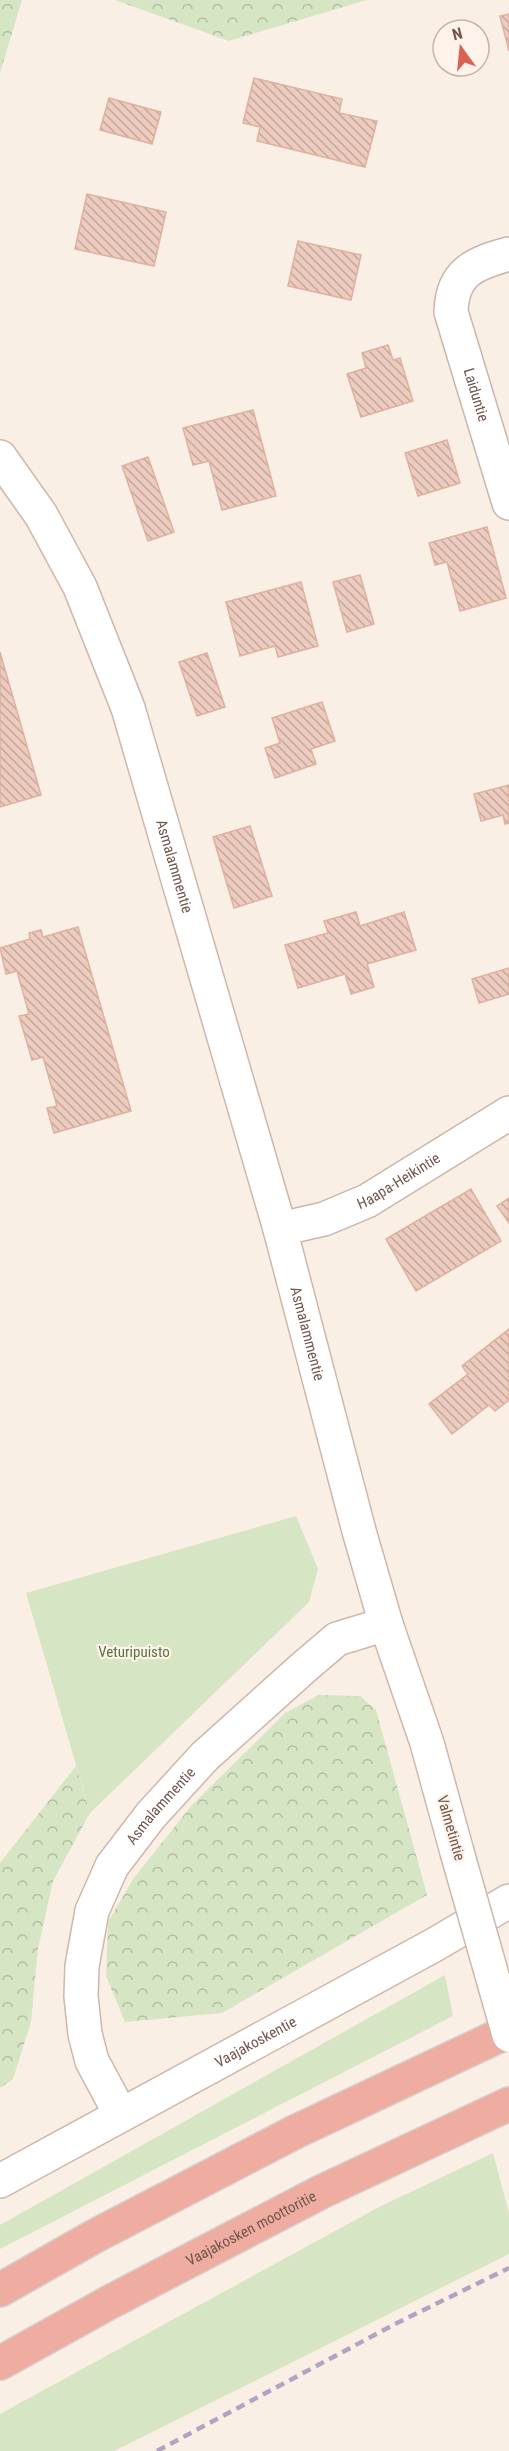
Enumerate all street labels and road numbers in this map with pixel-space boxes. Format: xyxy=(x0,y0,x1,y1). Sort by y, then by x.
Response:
street label: Laiduntie xyxy=(460,366,493,424)
street label: Asmalammentie xyxy=(152,817,196,915)
street label: Haapa-Heikintie xyxy=(354,1149,443,1213)
street label: Asmalammentie xyxy=(286,1285,328,1383)
street label: Asmalammentie xyxy=(123,1764,199,1848)
street label: Valmetintie xyxy=(433,1793,469,1863)
street label: Vaajakoskentie xyxy=(212,2013,299,2071)
street label: Vaajakosken moottoritie xyxy=(183,2187,319,2270)

